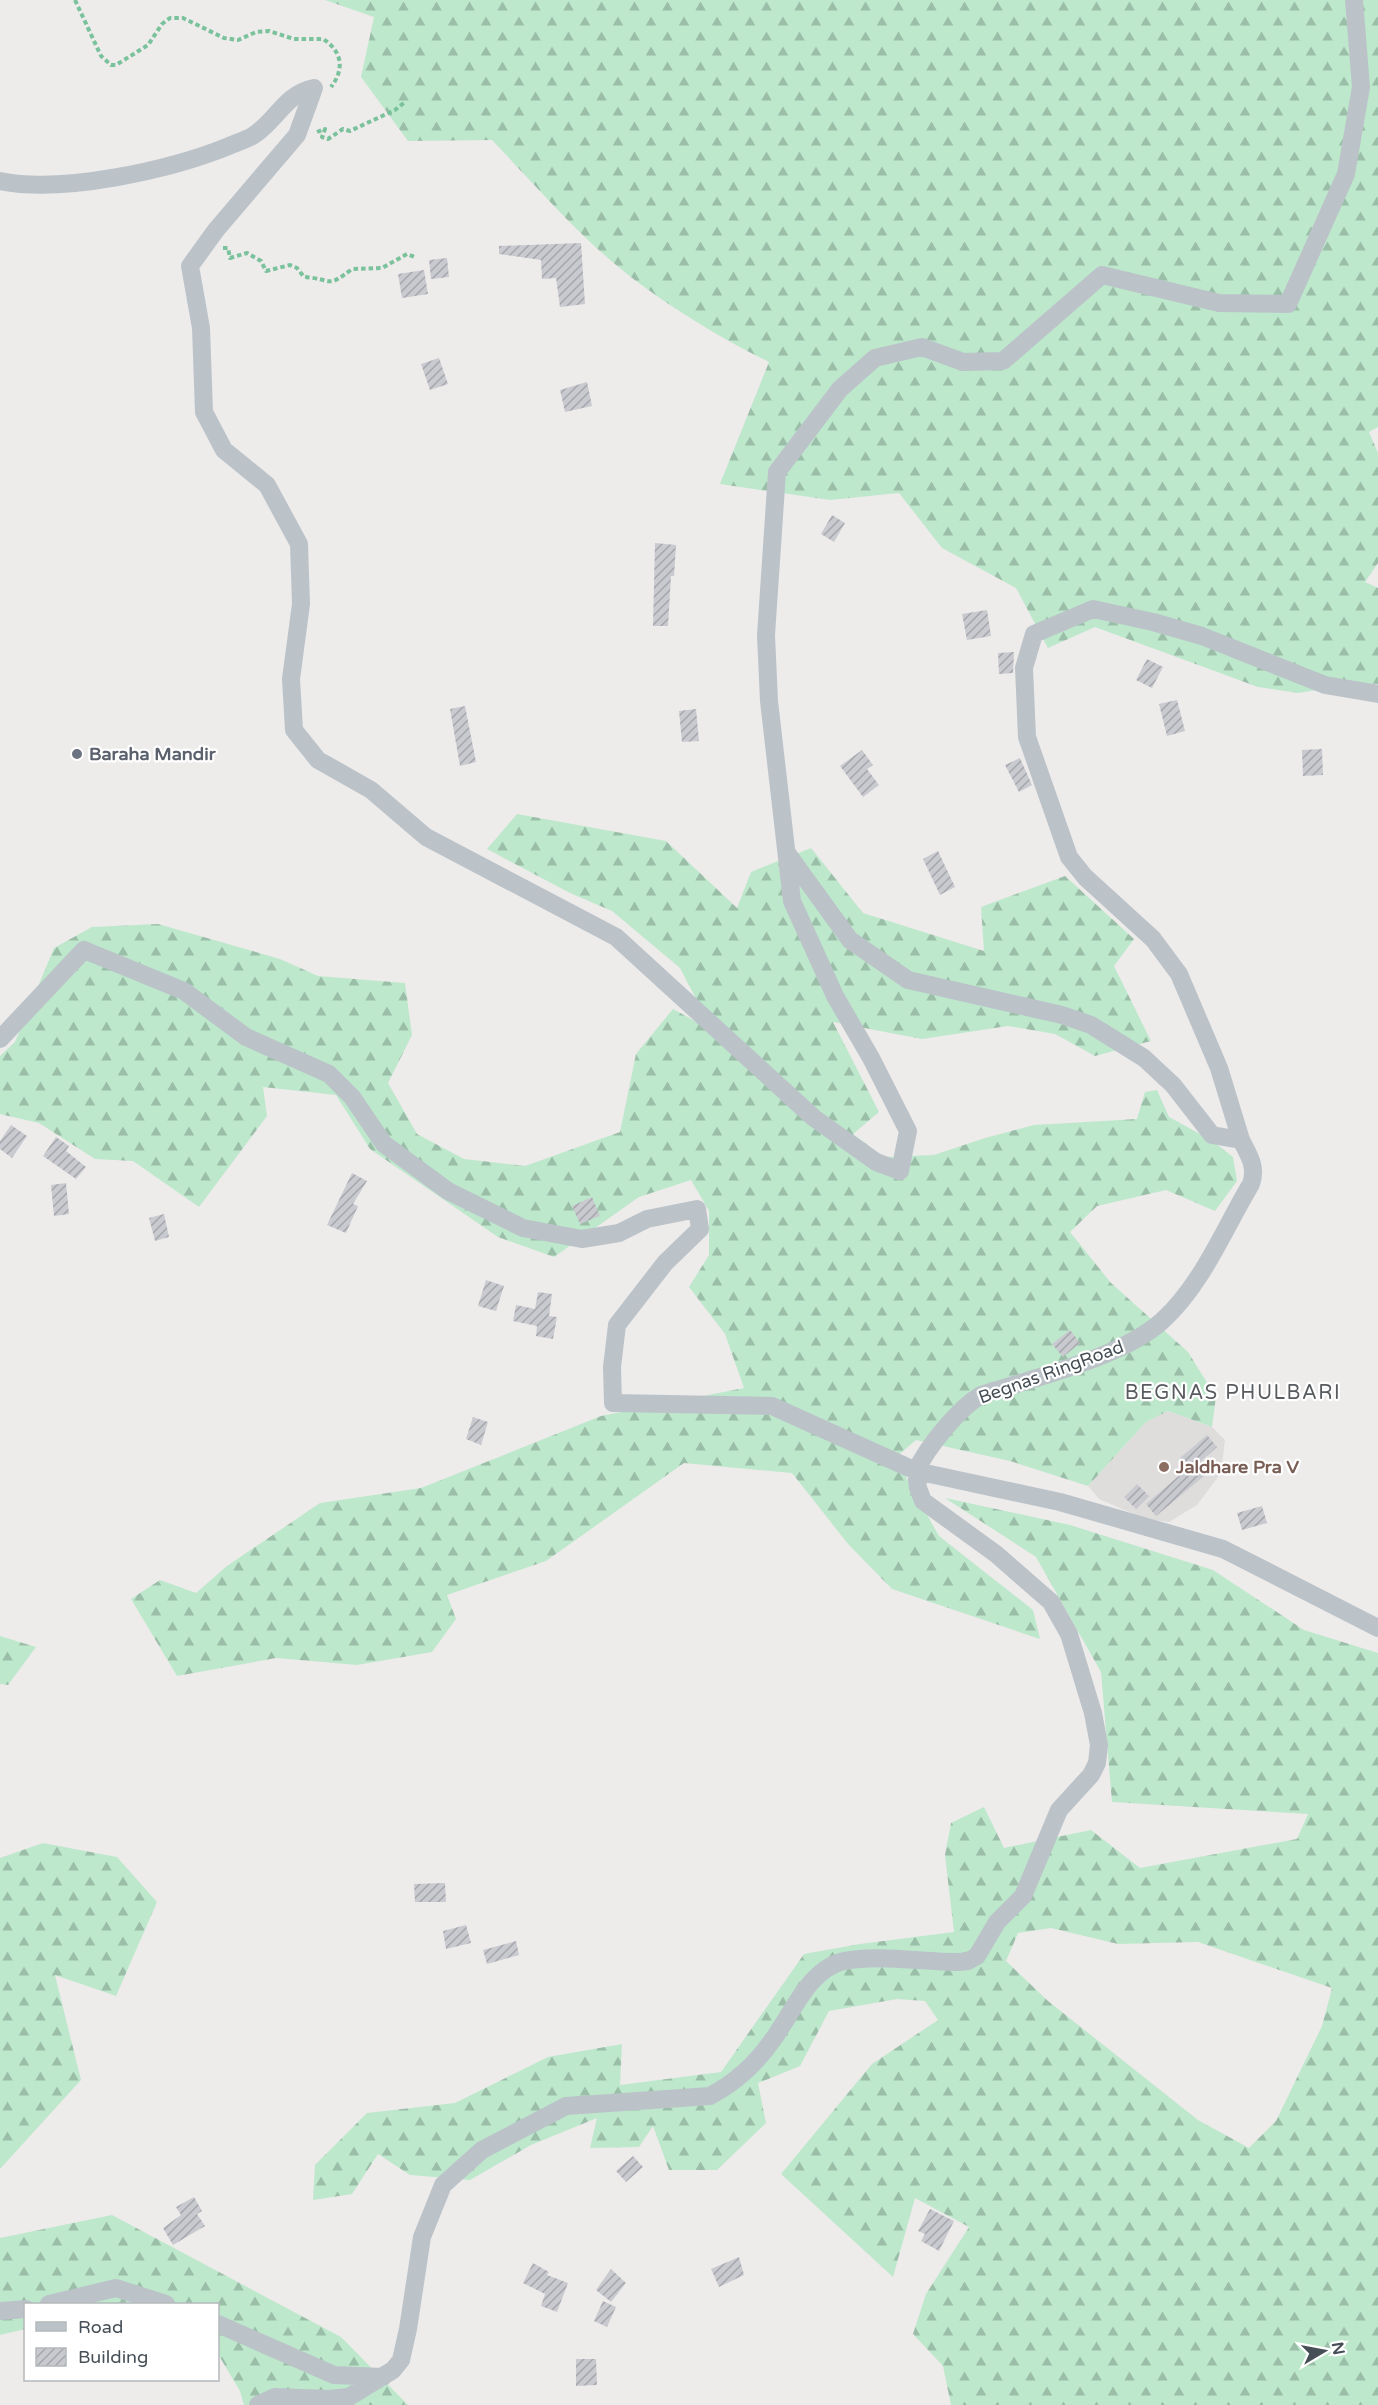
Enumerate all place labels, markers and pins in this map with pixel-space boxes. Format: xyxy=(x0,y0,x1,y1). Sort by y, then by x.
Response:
place label: Baraha Mandir xyxy=(89,743,217,765)
marker: Baraha Mandir xyxy=(70,747,84,761)
place label: Jaldhare Pra V xyxy=(1175,1456,1300,1478)
marker: Jaldhare Pra V xyxy=(1157,1460,1171,1474)

